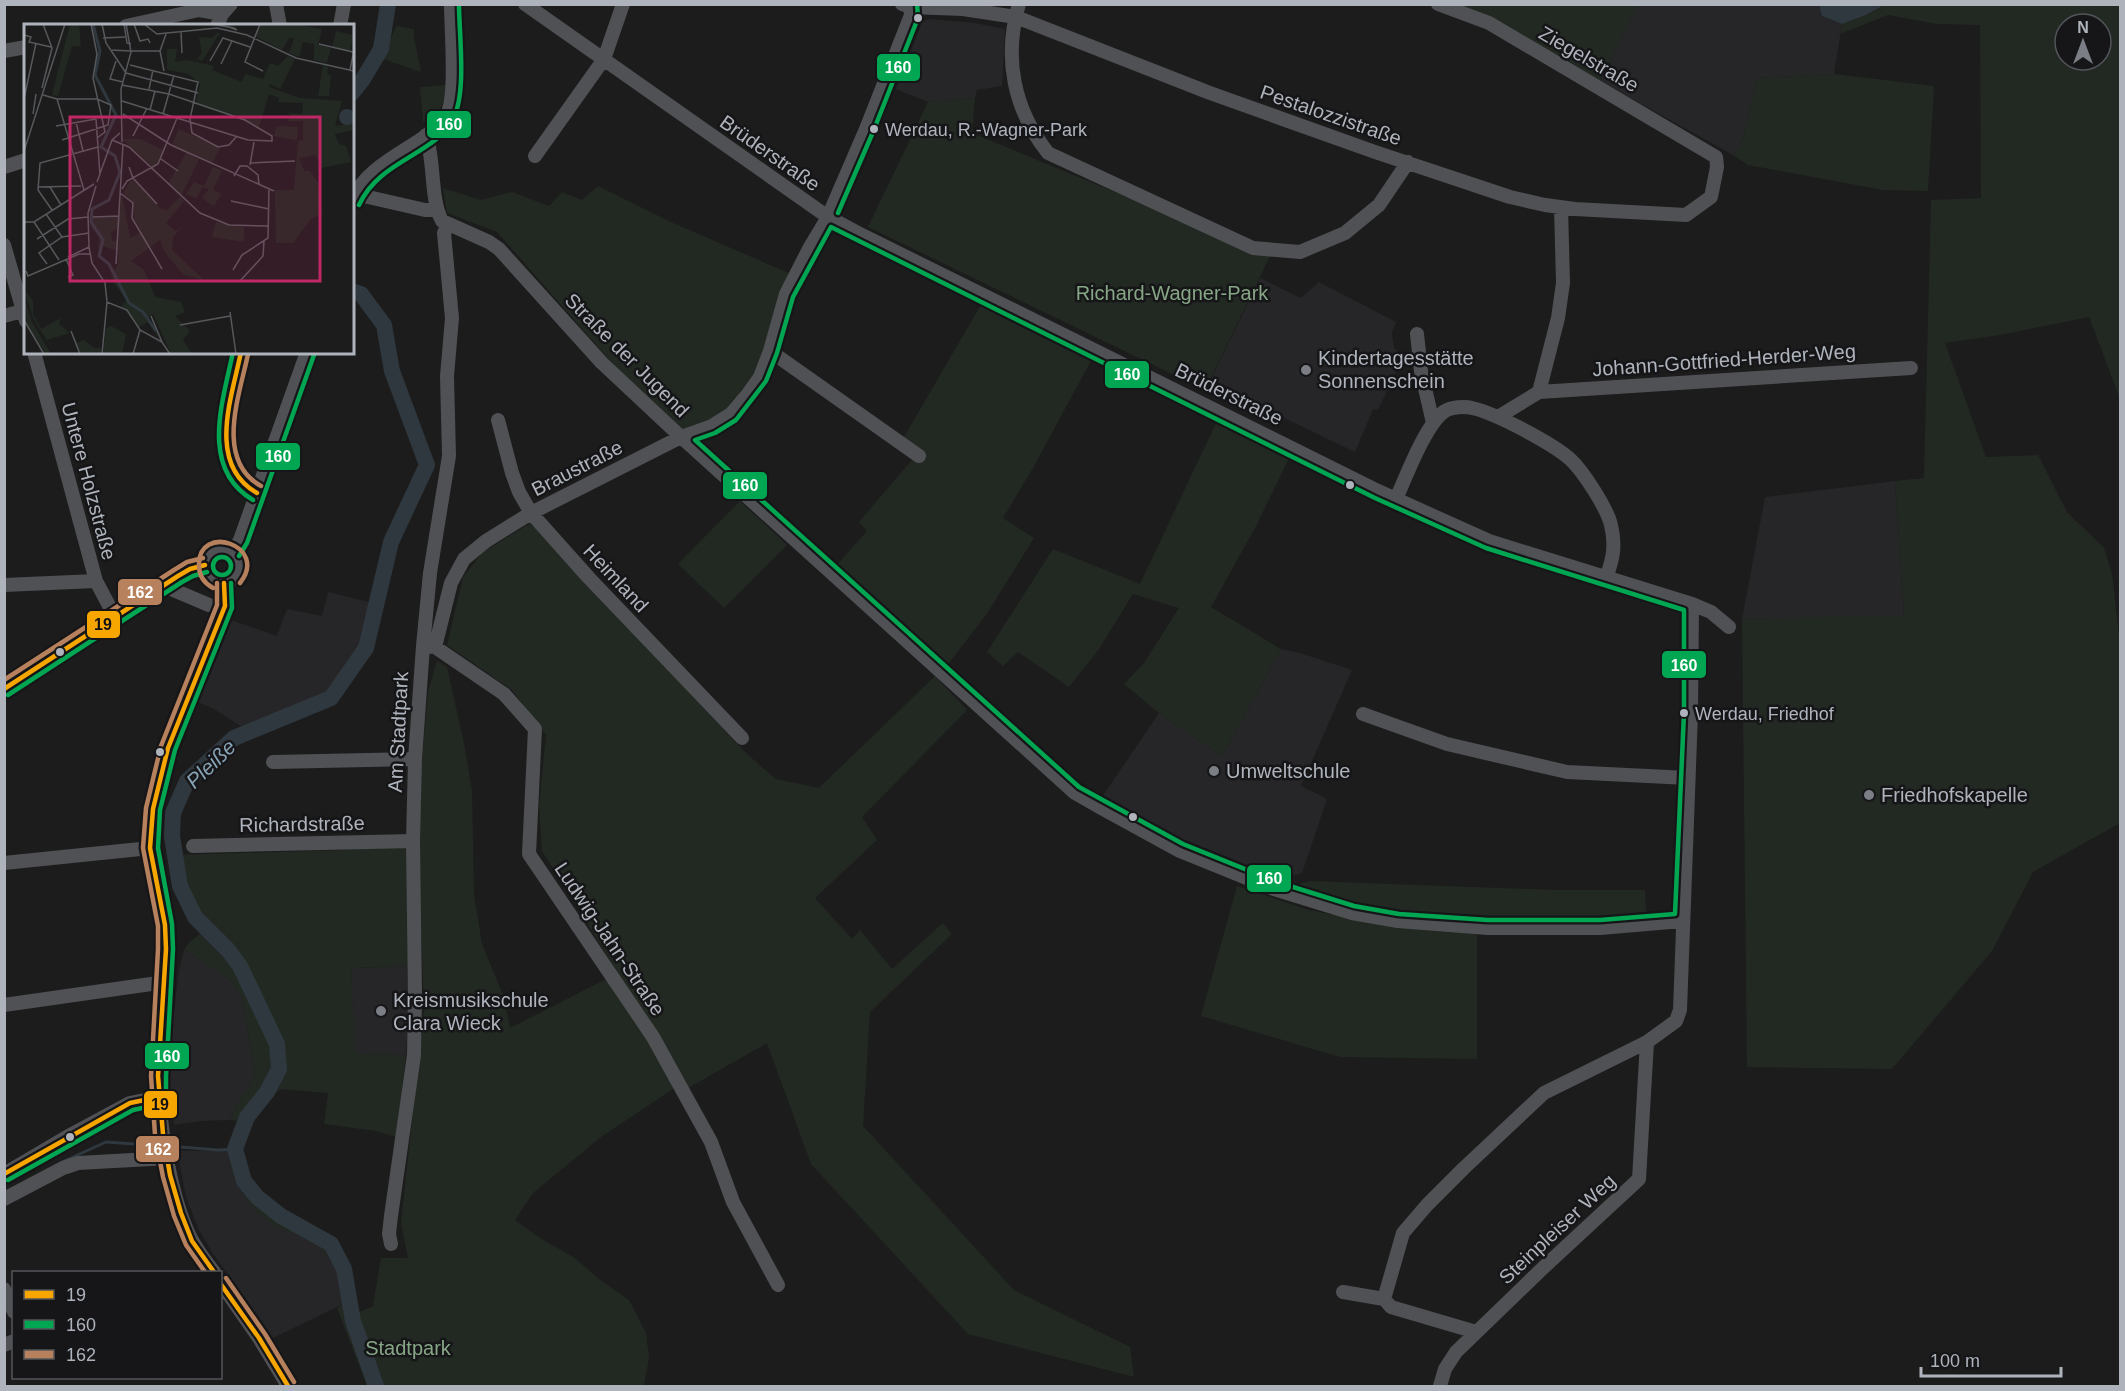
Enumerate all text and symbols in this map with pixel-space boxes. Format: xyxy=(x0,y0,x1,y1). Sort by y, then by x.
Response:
unlabelled marker xyxy=(912,12,924,24)
north arrow xyxy=(2053,12,2113,72)
text: N xyxy=(2077,19,2089,36)
street label: Ziegelstraße xyxy=(1535,22,1643,96)
inset map xyxy=(24,24,354,354)
line badge: 160 xyxy=(876,53,921,82)
text: 160 xyxy=(885,59,911,76)
street label: Pestalozzistraße xyxy=(1258,81,1404,149)
line badge: 160 xyxy=(426,110,472,139)
street label: Brüderstraße xyxy=(716,111,824,195)
text: 160 xyxy=(436,116,462,133)
place label: Werdau, R.-Wagner-Park xyxy=(885,120,1088,140)
marker: Werdau, R.-Wagner-Park xyxy=(868,123,880,135)
park label: Richard-Wagner-Park xyxy=(1076,282,1269,304)
street label: Straße der Jugend xyxy=(561,289,693,421)
street label: Johann-Gottfried-Herder-Weg xyxy=(1591,340,1857,380)
place label: Kindertagesstätte Sonnenschein xyxy=(1318,347,1474,392)
street label: Brüderstraße xyxy=(1172,359,1286,429)
line badge: 160 xyxy=(1104,360,1150,389)
marker: Kindertagesstätte Sonnenschein xyxy=(1299,363,1313,377)
text: 160 xyxy=(1114,366,1140,383)
street label: Untere Holzstraße xyxy=(57,400,121,562)
street label: Braustraße xyxy=(528,436,626,500)
line badge: 160 xyxy=(255,442,301,471)
text: 160 xyxy=(265,448,291,465)
line badge: 160 xyxy=(722,471,768,500)
text: 160 xyxy=(732,477,758,494)
unlabelled marker xyxy=(1344,479,1356,491)
street label: Heimland xyxy=(579,540,653,616)
line badge: 162 xyxy=(117,578,163,606)
text: 162 xyxy=(127,584,153,601)
line badge: 19 xyxy=(86,610,121,639)
text: 19 xyxy=(94,616,112,633)
unlabelled marker xyxy=(54,646,66,658)
line badge: 160 xyxy=(1661,650,1707,679)
text: 160 xyxy=(1671,657,1697,674)
street label: Am Stadtpark xyxy=(384,670,412,793)
place label: Werdau, Friedhof xyxy=(1695,704,1835,724)
marker: Werdau, Friedhof xyxy=(1678,707,1690,719)
water label: Pleiße xyxy=(181,735,240,793)
unlabelled marker xyxy=(154,746,166,758)
place label: Umweltschule xyxy=(1226,760,1350,782)
marker: Umweltschule xyxy=(1207,764,1221,778)
place label: Friedhofskapelle xyxy=(1881,784,2028,806)
marker: Friedhofskapelle xyxy=(1862,788,1876,802)
unlabelled marker xyxy=(1127,811,1139,823)
street label: Richardstraße xyxy=(239,812,365,836)
street label: Ludwig-Jahn-Straße xyxy=(551,858,669,1020)
line badge: 160 xyxy=(1246,864,1292,893)
text: 160 xyxy=(1256,870,1282,887)
place label: Kreismusikschule Clara Wieck xyxy=(393,989,549,1034)
marker: Kreismusikschule Clara Wieck xyxy=(374,1004,388,1018)
line badge: 160 xyxy=(144,1042,190,1070)
text: 160 xyxy=(154,1048,180,1065)
line badge: 19 xyxy=(143,1090,178,1119)
text: 19 xyxy=(151,1096,169,1113)
unlabelled marker xyxy=(64,1131,76,1143)
line badge: 162 xyxy=(135,1135,180,1163)
text: 162 xyxy=(145,1141,171,1158)
street label: Steinpleiser Weg xyxy=(1494,1170,1620,1288)
legend xyxy=(12,1271,222,1379)
text: 19 xyxy=(66,1285,86,1305)
text: 160 xyxy=(66,1315,96,1335)
park label: Stadtpark xyxy=(365,1337,452,1359)
scale bar xyxy=(1921,1340,2060,1378)
text: 162 xyxy=(66,1345,96,1365)
text: 100 m xyxy=(1930,1351,1980,1371)

